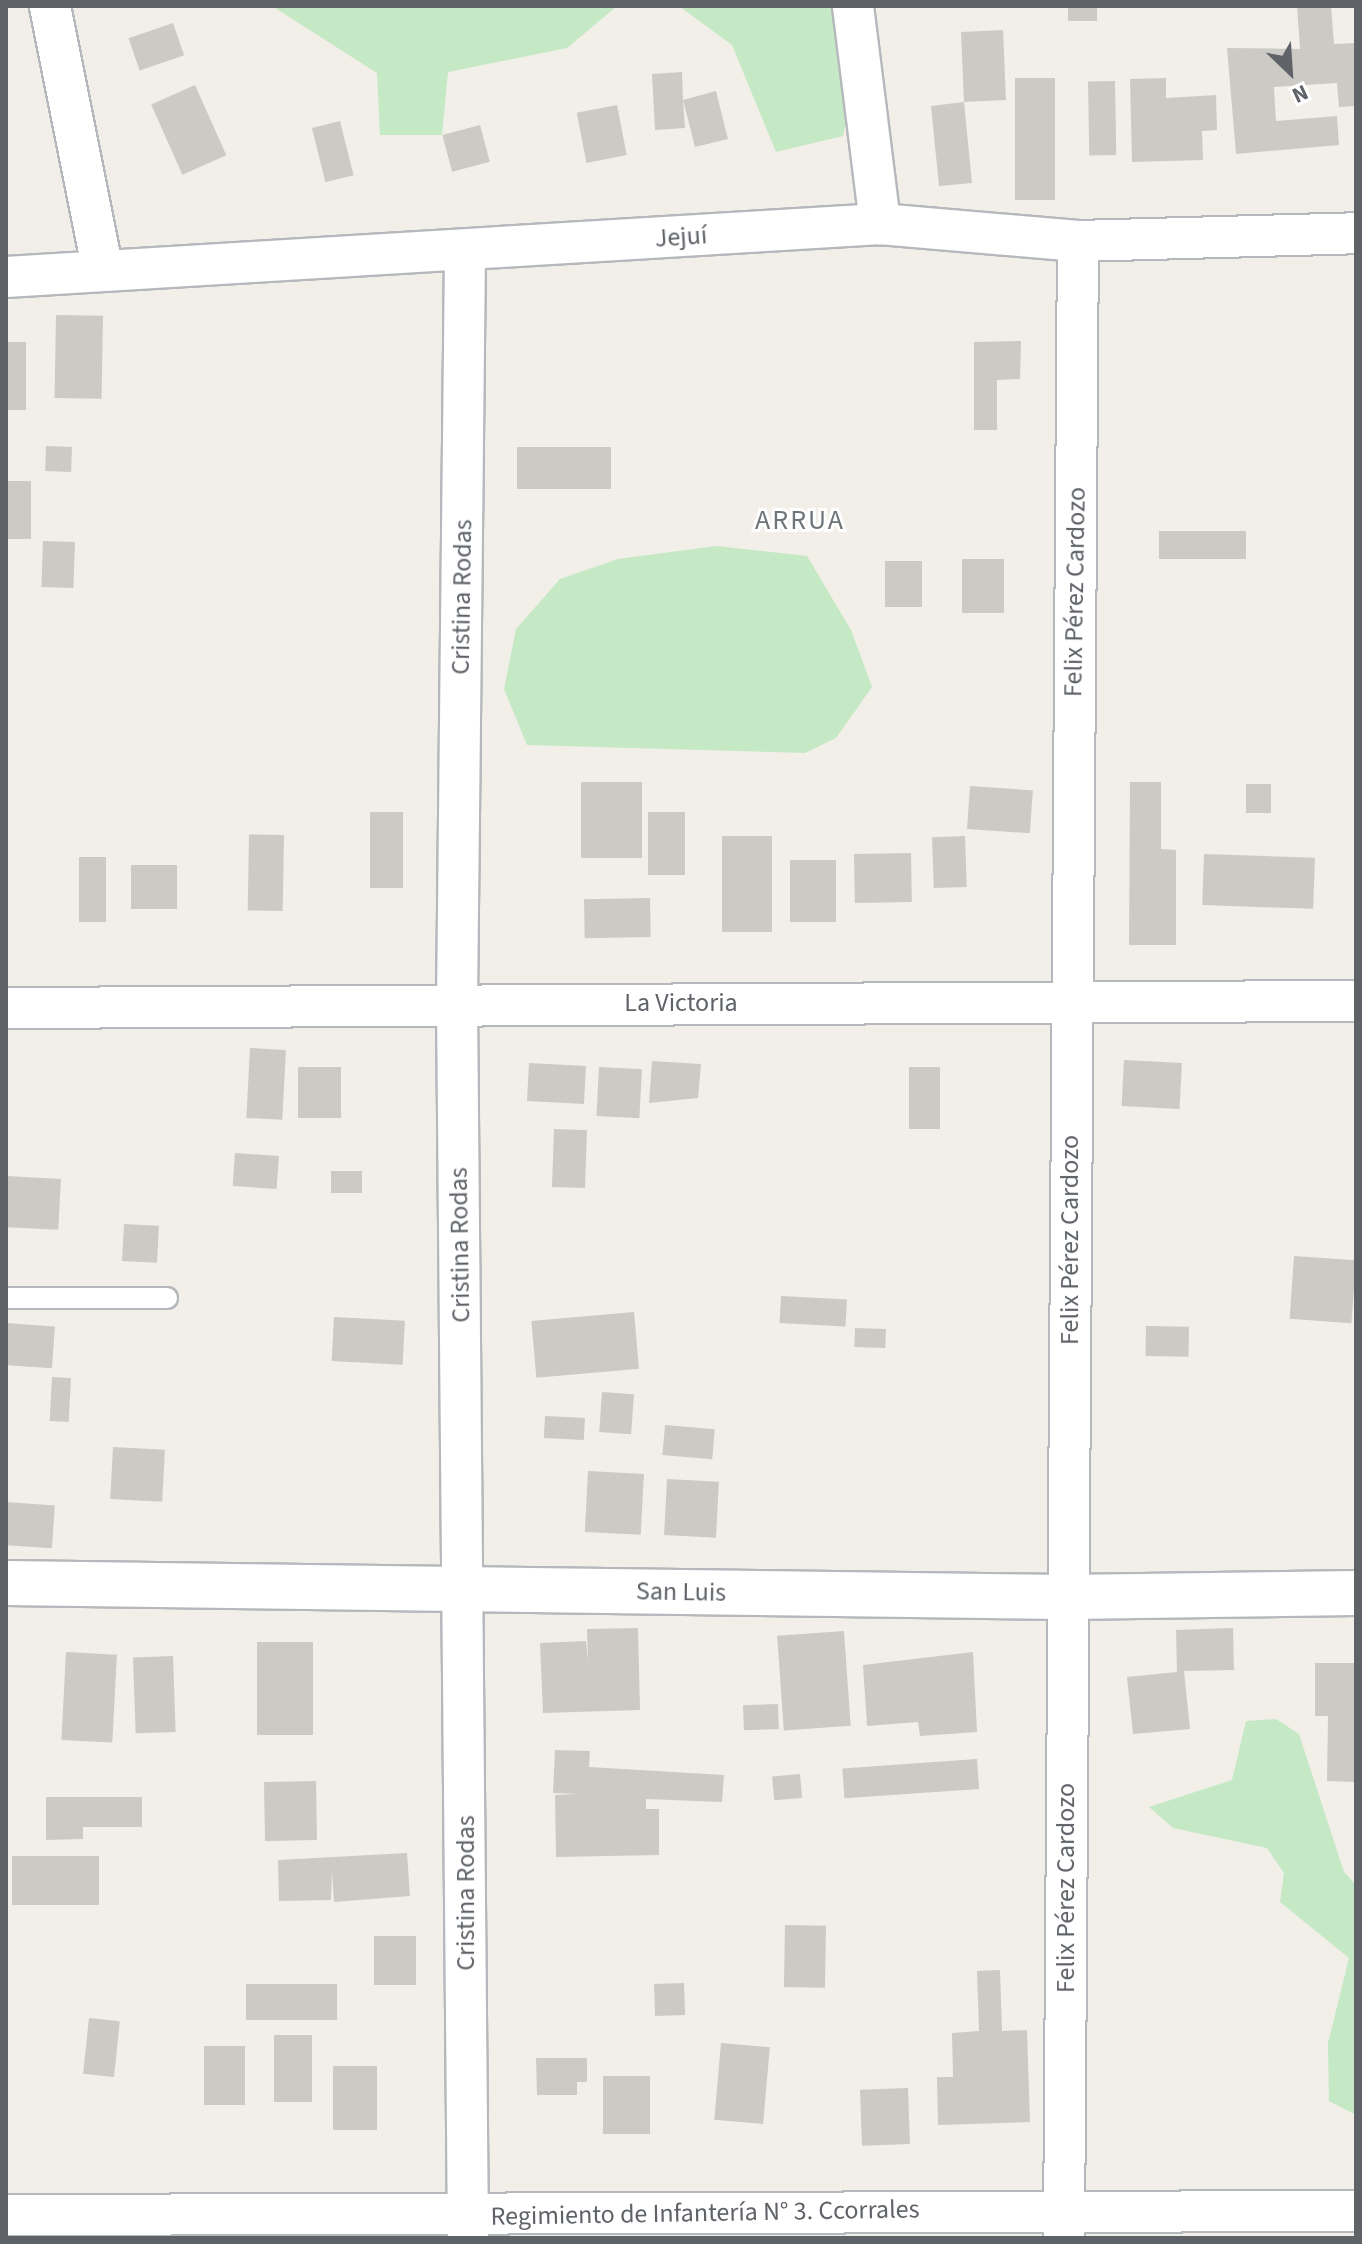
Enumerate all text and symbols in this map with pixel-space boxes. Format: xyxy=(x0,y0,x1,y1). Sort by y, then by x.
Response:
north arrow xyxy=(1250,32,1330,112)
text: N xyxy=(1287,76,1314,111)
street label: Jejuí xyxy=(654,220,708,254)
street label: Felix Pérez Cardozo xyxy=(1058,487,1092,697)
district label: ARRUA xyxy=(755,503,845,537)
street label: Cristina Rodas xyxy=(445,519,479,675)
street label: La Victoria xyxy=(624,987,738,1019)
street label: Felix Pérez Cardozo xyxy=(1054,1135,1086,1345)
street label: Cristina Rodas xyxy=(443,1167,477,1323)
street label: San Luis xyxy=(636,1576,726,1608)
street label: Felix Pérez Cardozo xyxy=(1050,1783,1082,1993)
street label: Cristina Rodas xyxy=(450,1815,482,1971)
street label: Regimiento de Infantería N° 3. Ccorrales xyxy=(490,2194,920,2232)

